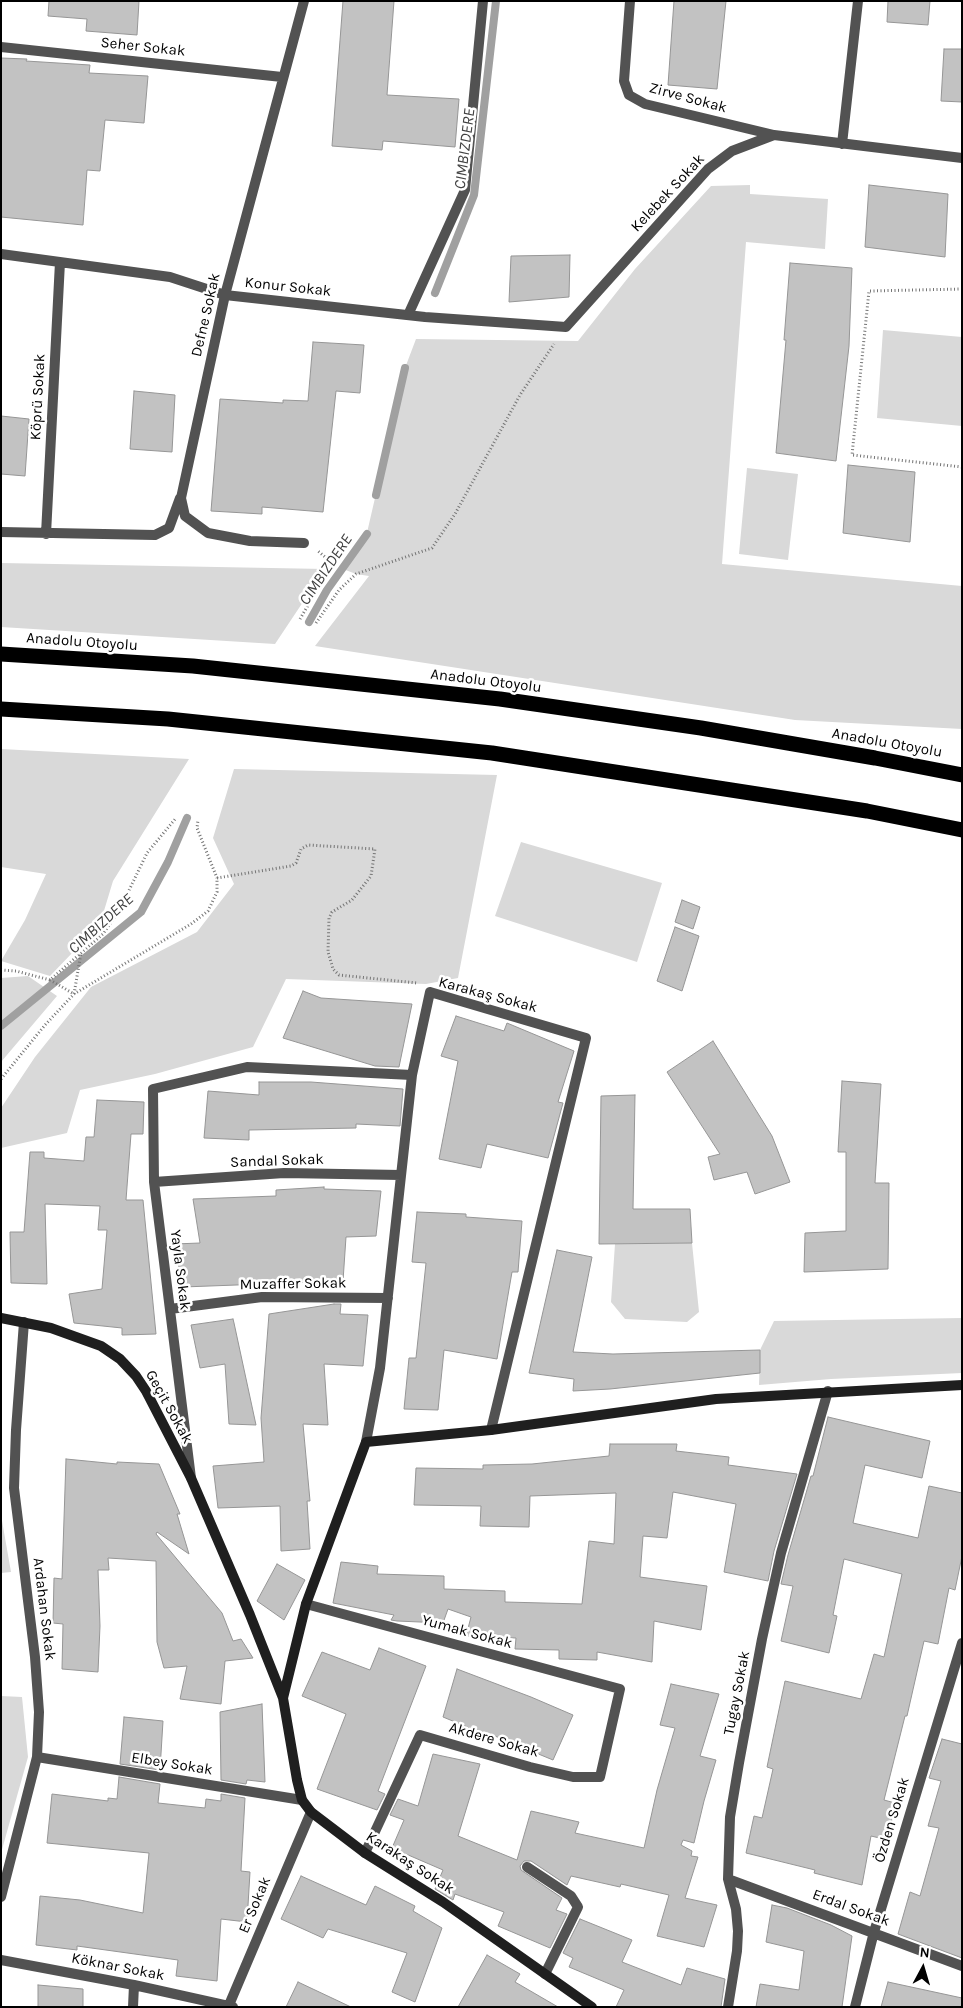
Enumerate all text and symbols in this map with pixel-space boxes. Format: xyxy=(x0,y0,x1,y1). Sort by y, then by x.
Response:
street label: Seher Sokak xyxy=(100,34,186,60)
street label: Zirve Sokak xyxy=(647,79,729,117)
water label: CIMBIZDERE xyxy=(451,108,479,190)
street label: Kelebek Sokak xyxy=(627,150,709,236)
street label: Defne Sokak xyxy=(188,271,224,359)
street label: Konur Sokak xyxy=(244,274,332,300)
street label: Köprü Sokak xyxy=(27,353,49,441)
water label: CIMBIZDERE xyxy=(295,531,357,609)
street label: Anadolu Otoyolu xyxy=(26,629,138,655)
street label: Anadolu Otoyolu xyxy=(429,665,543,697)
street label: Anadolu Otoyolu xyxy=(830,724,944,762)
water label: CIMBIZDERE xyxy=(64,890,138,958)
street label: Karakaş Sokak xyxy=(437,973,539,1017)
street label: Sandal Sokak xyxy=(230,1150,324,1172)
street label: Yayla Sokak xyxy=(166,1229,194,1311)
street label: Muzaffer Sokak xyxy=(240,1274,346,1294)
street label: Geçit Sokak xyxy=(141,1367,197,1447)
street label: Ardahan Sokak xyxy=(29,1557,59,1661)
street label: Yumak Sokak xyxy=(420,1611,514,1653)
street label: Tugay Sokak xyxy=(720,1649,754,1737)
street label: Akdere Sokak xyxy=(447,1719,541,1761)
street label: Elbey Sokak xyxy=(130,1749,214,1779)
street label: Özden Sokak xyxy=(870,1775,914,1865)
street label: Karakaş Sokak xyxy=(362,1828,458,1898)
street label: Er Sokak xyxy=(235,1874,275,1936)
street label: Erdal Sokak xyxy=(810,1886,892,1930)
north arrow xyxy=(898,1943,948,1993)
text: N xyxy=(919,1944,930,1962)
street label: Köknar Sokak xyxy=(70,1949,166,1985)

